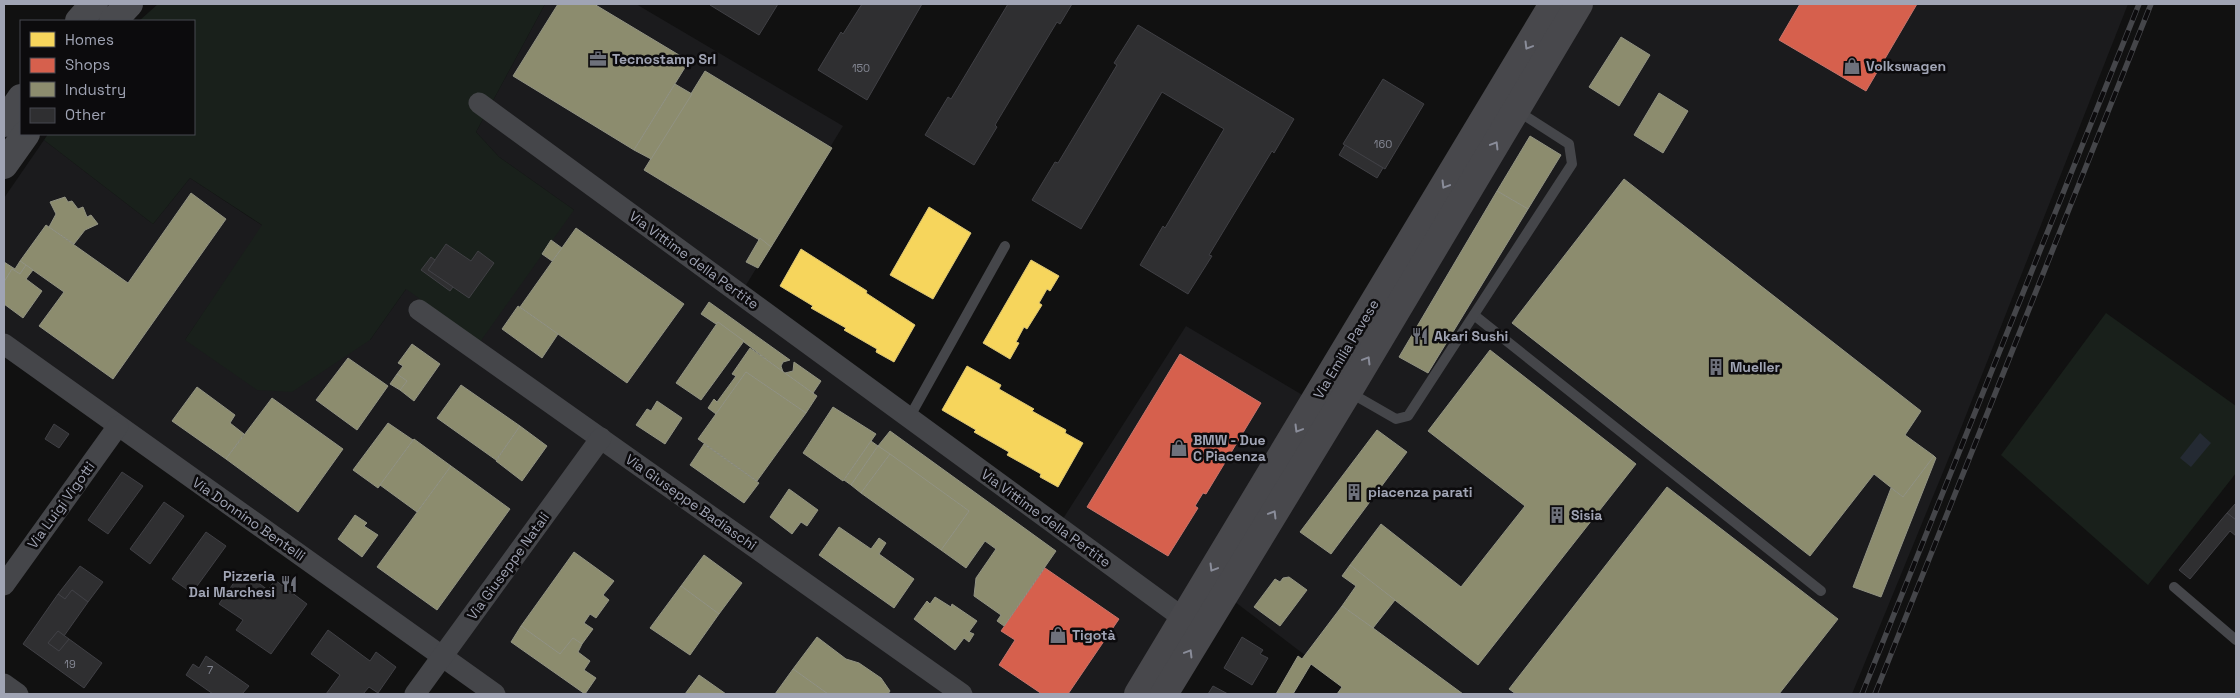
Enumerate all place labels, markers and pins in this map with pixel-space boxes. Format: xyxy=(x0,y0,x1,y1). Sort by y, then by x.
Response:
office icon: Tecnostamp Srl xyxy=(588,49,608,69)
place label: Tecnostamp Srl xyxy=(612,50,716,68)
shop icon: Volkswagen xyxy=(1842,56,1862,76)
place label: Volkswagen xyxy=(1866,57,1946,75)
restaurant icon: Akari Sushi xyxy=(1410,326,1430,346)
place label: Akari Sushi xyxy=(1434,327,1508,345)
building icon: Mueller xyxy=(1706,357,1726,377)
place label: Mueller xyxy=(1730,358,1781,376)
place label: BMW - Due C Piacenza xyxy=(1193,431,1266,465)
shop icon: BMW - Due C Piacenza xyxy=(1169,438,1189,458)
building icon: piacenza parati xyxy=(1344,482,1364,502)
place label: piacenza parati xyxy=(1368,483,1473,501)
building icon: Sisia xyxy=(1547,505,1567,525)
place label: Sisia xyxy=(1571,506,1602,524)
place label: Pizzeria Dai Marchesi xyxy=(189,567,275,601)
restaurant icon: Pizzeria Dai Marchesi xyxy=(279,574,299,594)
shop icon: Tigotà xyxy=(1048,625,1068,645)
place label: Tigotà xyxy=(1072,626,1116,644)

